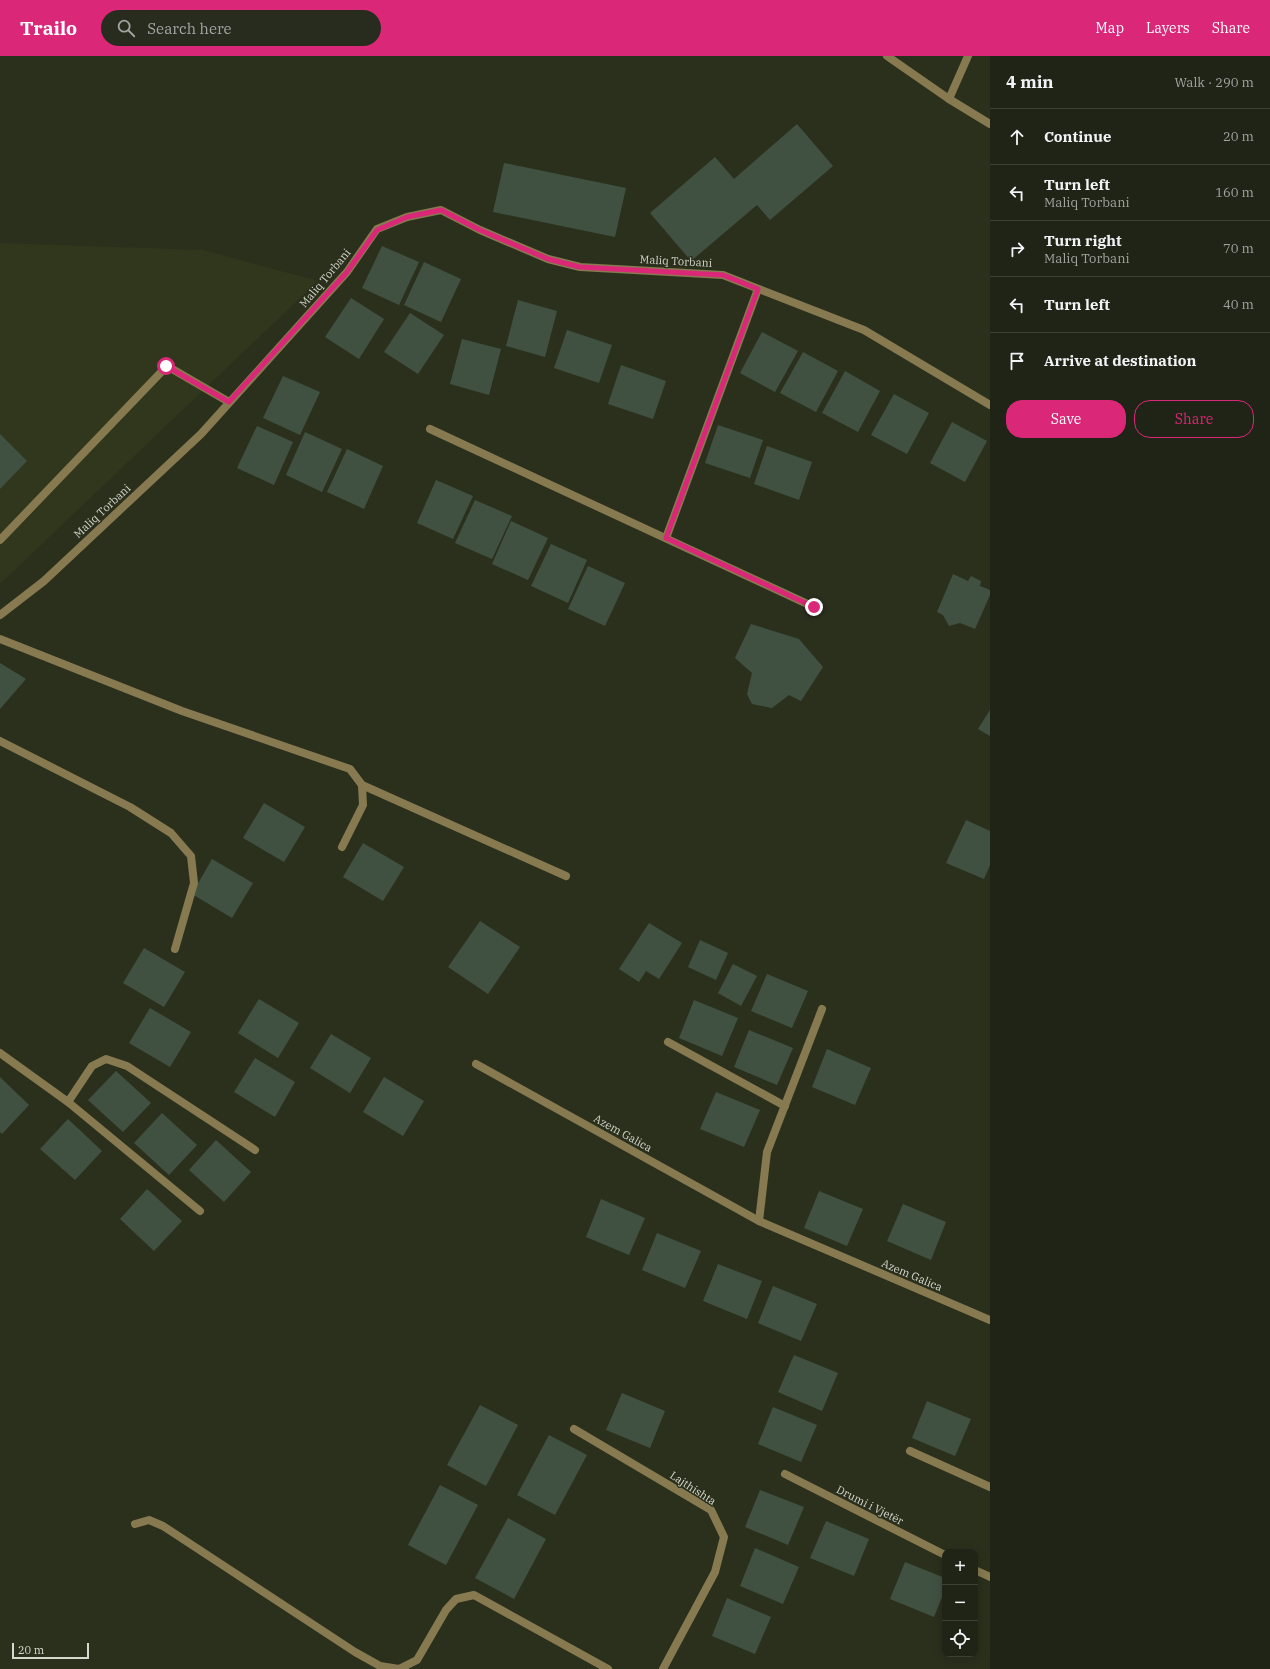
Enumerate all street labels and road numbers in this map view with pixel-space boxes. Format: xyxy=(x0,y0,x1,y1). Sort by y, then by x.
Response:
street label: Maliq Torbani xyxy=(296,245,354,310)
street label: Maliq Torbani xyxy=(639,252,713,270)
street label: Maliq Torbani xyxy=(71,481,134,541)
street label: Azem Galica xyxy=(591,1111,655,1155)
street label: Azem Galica xyxy=(880,1256,944,1294)
street label: Lajthishta xyxy=(667,1468,719,1508)
street label: Drumi i Vjetër xyxy=(834,1482,906,1528)

